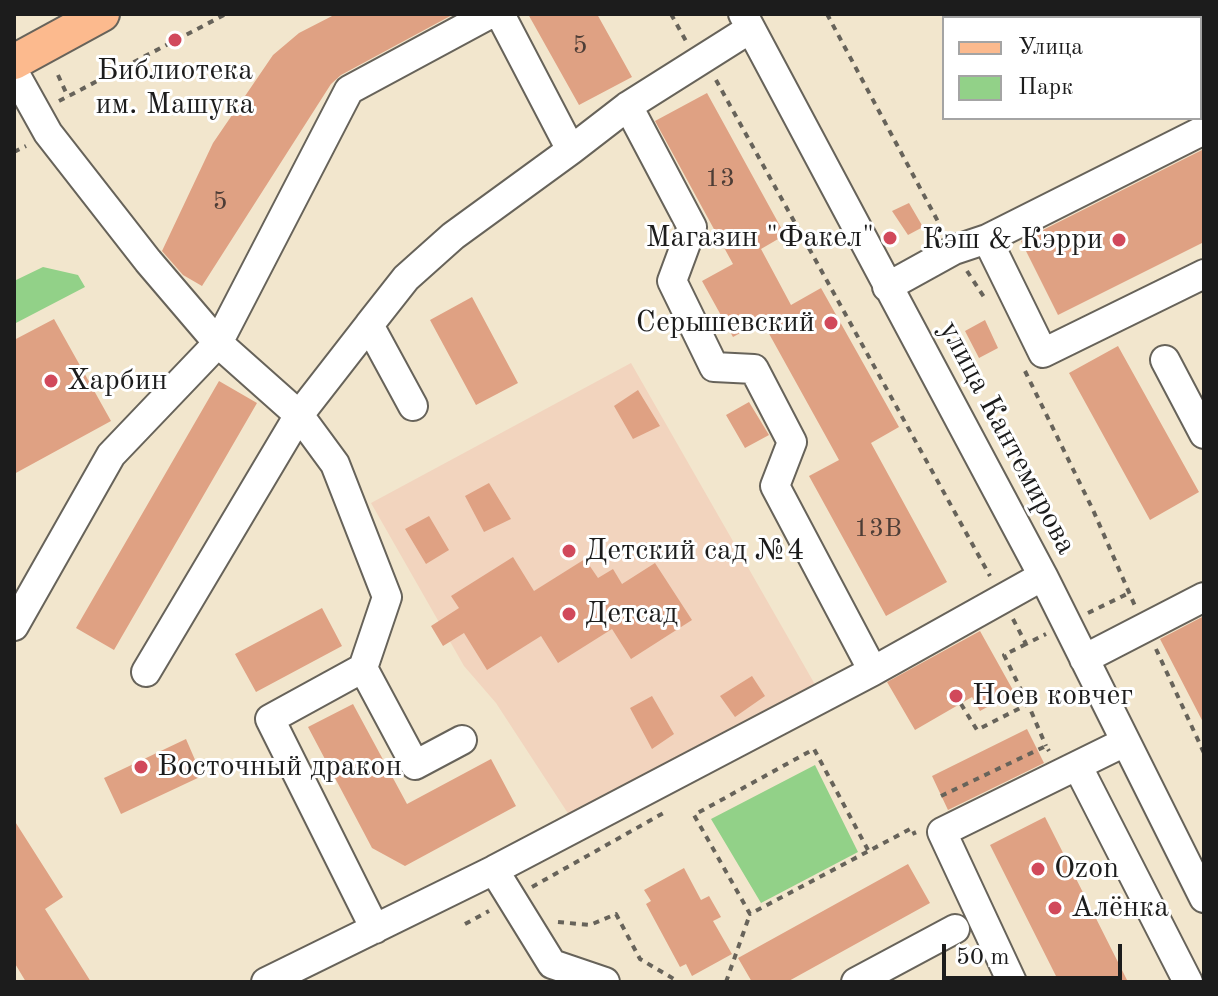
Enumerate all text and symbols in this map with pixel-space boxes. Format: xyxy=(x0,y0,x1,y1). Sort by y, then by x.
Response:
legend xyxy=(942,16,1202,120)
house number: 5 xyxy=(572,30,588,62)
marker: Библиотека им. Машука xyxy=(166,31,184,49)
text: Улица xyxy=(1018,36,1083,60)
place label: Библиотека им. Машука xyxy=(96,53,254,124)
text: Парк xyxy=(1018,76,1073,100)
house number: 13 xyxy=(705,163,735,195)
house number: 5 xyxy=(212,186,228,218)
place label: Магазин "Факел" xyxy=(645,220,874,256)
place label: Кэш & Кэрри xyxy=(922,222,1103,258)
marker: Магазин "Факел" xyxy=(881,229,899,247)
marker: Кэш & Кэрри xyxy=(1110,231,1128,249)
place label: Серышевский xyxy=(636,305,815,341)
marker: Серышевский xyxy=(822,314,840,332)
street label: улица Кантемирова xyxy=(930,315,1084,561)
place label: Харбин xyxy=(67,363,167,399)
marker: Харбин xyxy=(42,372,60,390)
house number: 13В xyxy=(854,513,902,545)
place label: Детский сад №4 xyxy=(585,533,804,569)
marker: Детский сад №4 xyxy=(560,542,578,560)
place label: Детсад xyxy=(585,596,678,632)
marker: Детсад xyxy=(560,605,578,623)
place label: Ноев ковчег xyxy=(972,678,1133,714)
marker: Ноев ковчег xyxy=(947,687,965,705)
place label: Восточный дракон xyxy=(157,749,402,785)
marker: Восточный дракон xyxy=(132,758,150,776)
place label: Ozon xyxy=(1054,851,1119,887)
marker: Ozon xyxy=(1029,860,1047,878)
place label: Алёнка xyxy=(1071,890,1169,926)
marker: Алёнка xyxy=(1046,899,1064,917)
scale bar xyxy=(946,928,1126,978)
text: 50 m xyxy=(956,946,1010,970)

